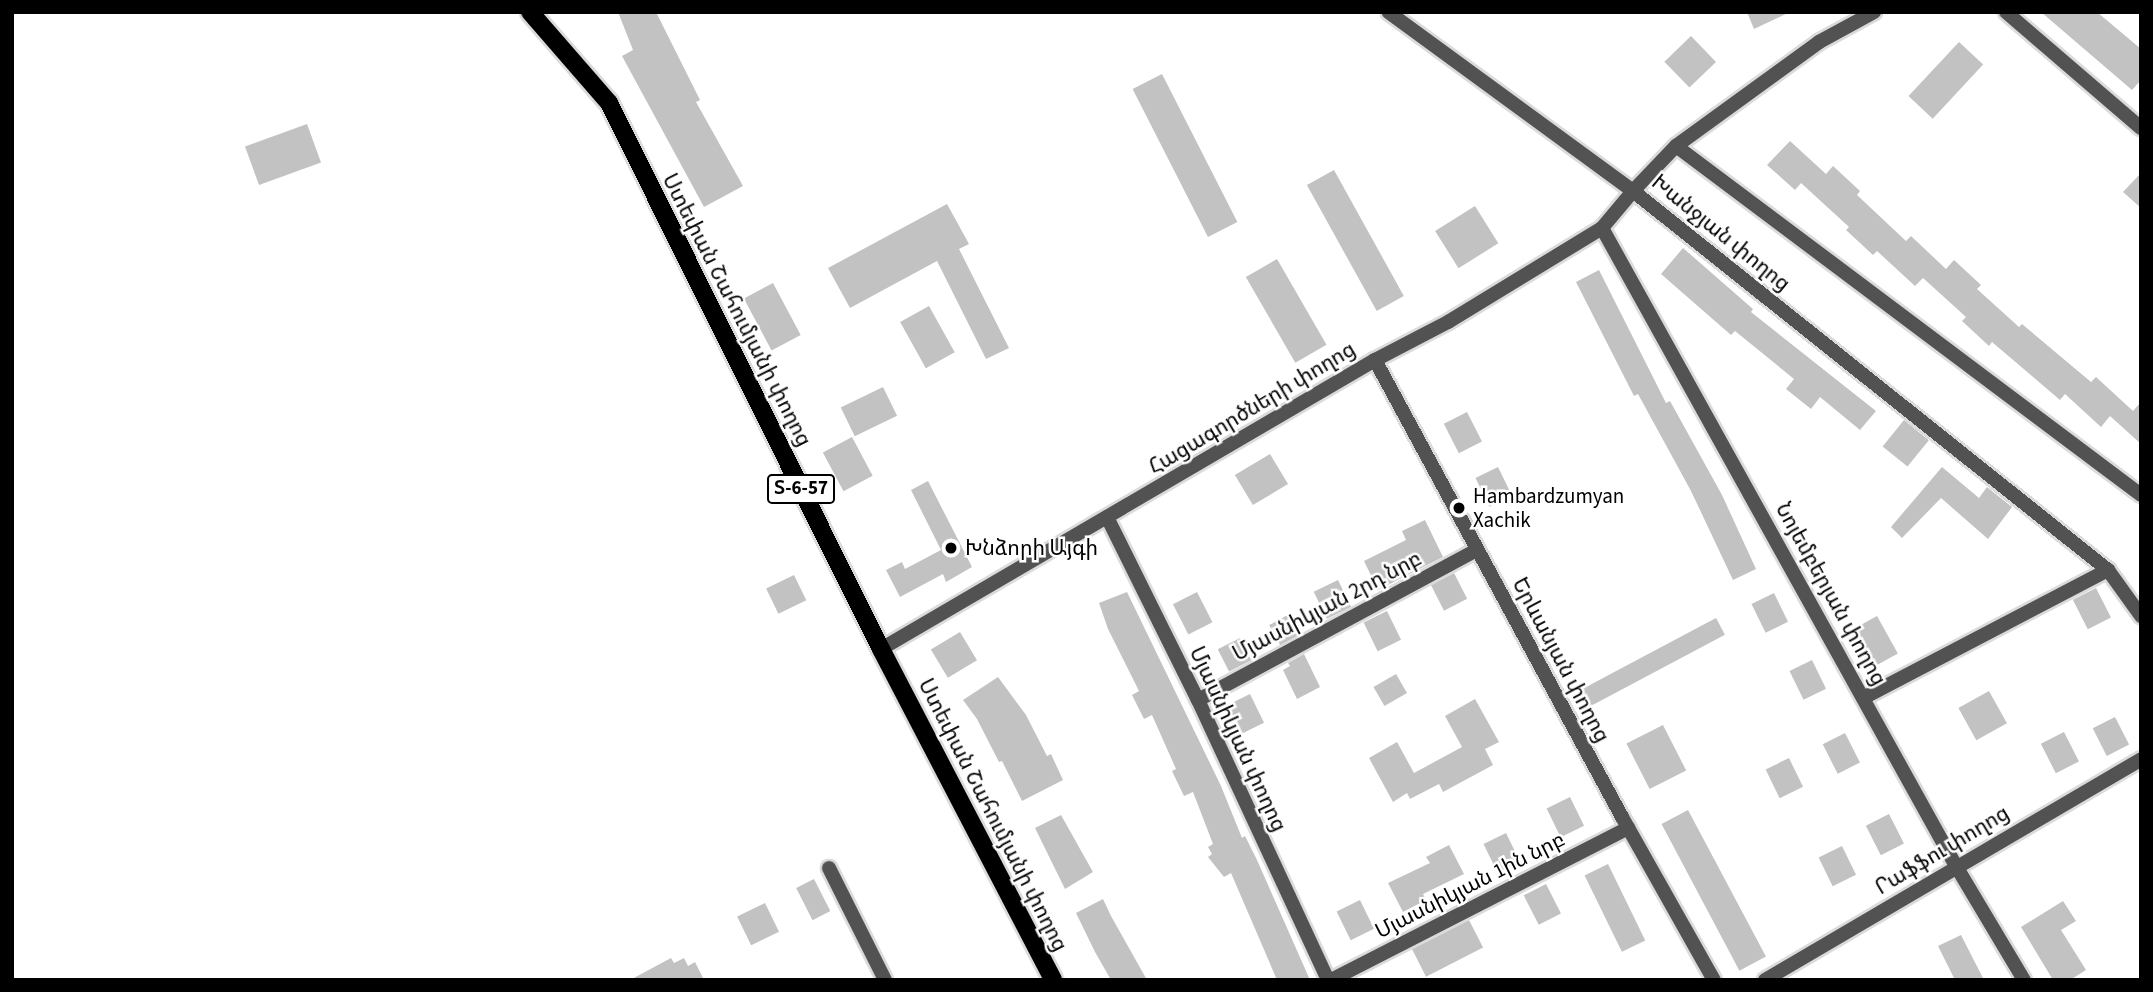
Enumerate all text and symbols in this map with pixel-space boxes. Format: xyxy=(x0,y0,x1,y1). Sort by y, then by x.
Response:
street label: Ստեփան Շահումյանի փողոց xyxy=(657,169,817,451)
street label: Խանջյան փողոց xyxy=(1647,169,1795,297)
street label: Հացագործների փողոց xyxy=(1144,336,1360,480)
road number: Տ-6-57 xyxy=(766,474,836,504)
place label: Hambardzumyan Xachik xyxy=(1473,483,1624,533)
street label: Նոյեմբերյան փողոց xyxy=(1770,498,1892,690)
marker: Hambardzumyan Xachik xyxy=(1451,500,1467,516)
place label: Խնձորի Այգի xyxy=(965,535,1098,561)
marker: Խնձորի Այգի xyxy=(943,540,959,556)
street label: Մյասնիկյան 2րդ նրբ xyxy=(1228,546,1426,666)
street label: Երևանյան փողոց xyxy=(1507,573,1615,747)
street label: Մյասնիկյան փողոց xyxy=(1184,642,1292,836)
street label: Ստեփան Շահումյանի փողոց xyxy=(913,674,1073,956)
street label: Րաֆֆու փողոց xyxy=(1870,800,2014,900)
street label: Մյասնիկյան 1ին նրբ xyxy=(1371,826,1569,944)

